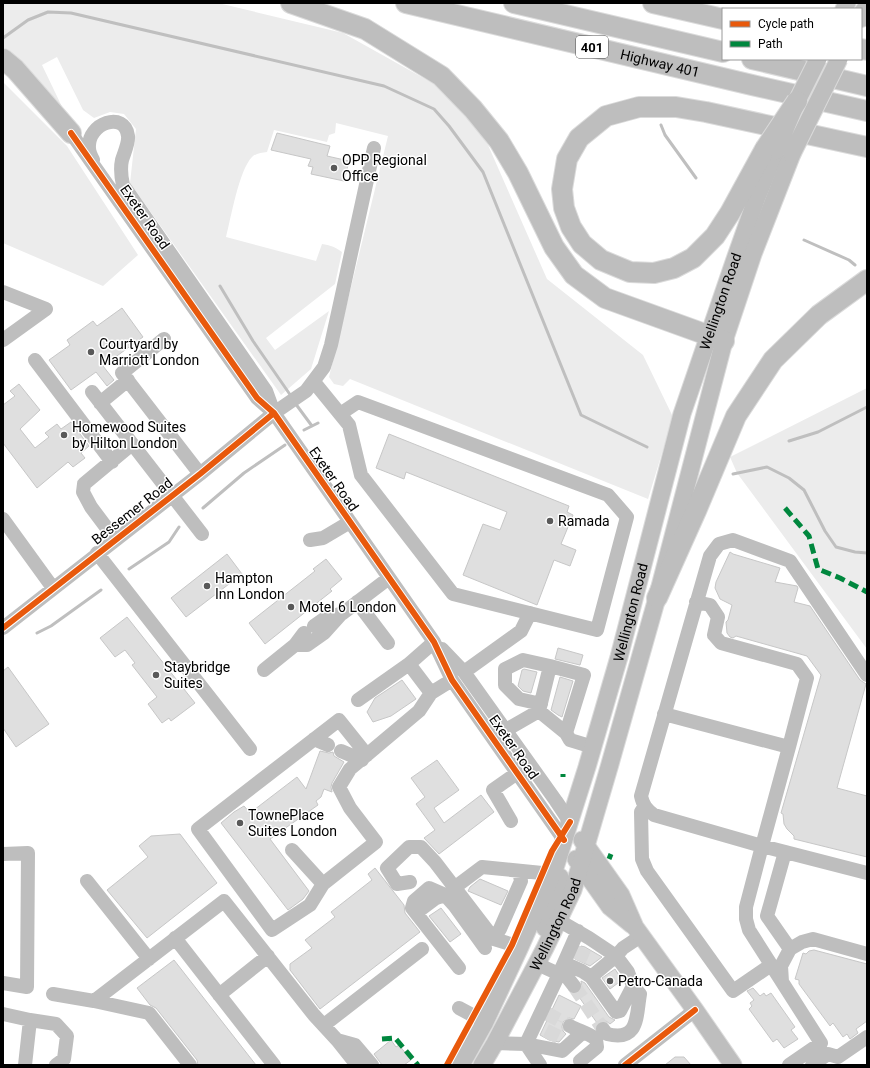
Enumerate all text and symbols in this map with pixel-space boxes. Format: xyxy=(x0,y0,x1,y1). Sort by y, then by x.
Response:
legend xyxy=(722,8,862,60)
text: Cycle path xyxy=(758,17,814,31)
road number: 401 xyxy=(576,36,608,58)
text: Path xyxy=(758,37,783,51)
street label: Highway 401 xyxy=(619,46,701,80)
place label: OPP Regional Office xyxy=(342,152,427,184)
marker: OPP Regional Office xyxy=(329,163,339,173)
street label: Exeter Road xyxy=(117,182,173,252)
street label: Wellington Road xyxy=(697,251,745,352)
place label: Courtyard by Marriott London xyxy=(99,336,199,368)
marker: Courtyard by Marriott London xyxy=(86,347,96,357)
place label: Homewood Suites by Hilton London xyxy=(72,419,186,451)
marker: Homewood Suites by Hilton London xyxy=(59,430,69,440)
street label: Exeter Road xyxy=(306,444,362,514)
street label: Bessemer Road xyxy=(88,475,176,547)
place label: Ramada xyxy=(558,513,610,529)
marker: Ramada xyxy=(545,516,555,526)
street label: Wellington Road xyxy=(610,561,651,663)
place label: Hampton Inn London xyxy=(215,570,285,602)
marker: Hampton Inn London xyxy=(202,581,212,591)
place label: Motel 6 London xyxy=(299,599,396,615)
marker: Motel 6 London xyxy=(286,602,296,612)
place label: Staybridge Suites xyxy=(164,659,230,691)
marker: Staybridge Suites xyxy=(151,670,161,680)
street label: Exeter Road xyxy=(486,712,542,782)
place label: TownePlace Suites London xyxy=(248,807,337,839)
marker: TownePlace Suites London xyxy=(235,818,245,828)
street label: Wellington Road xyxy=(526,876,584,973)
place label: Petro-Canada xyxy=(618,973,703,989)
marker: Petro-Canada xyxy=(605,976,615,986)

